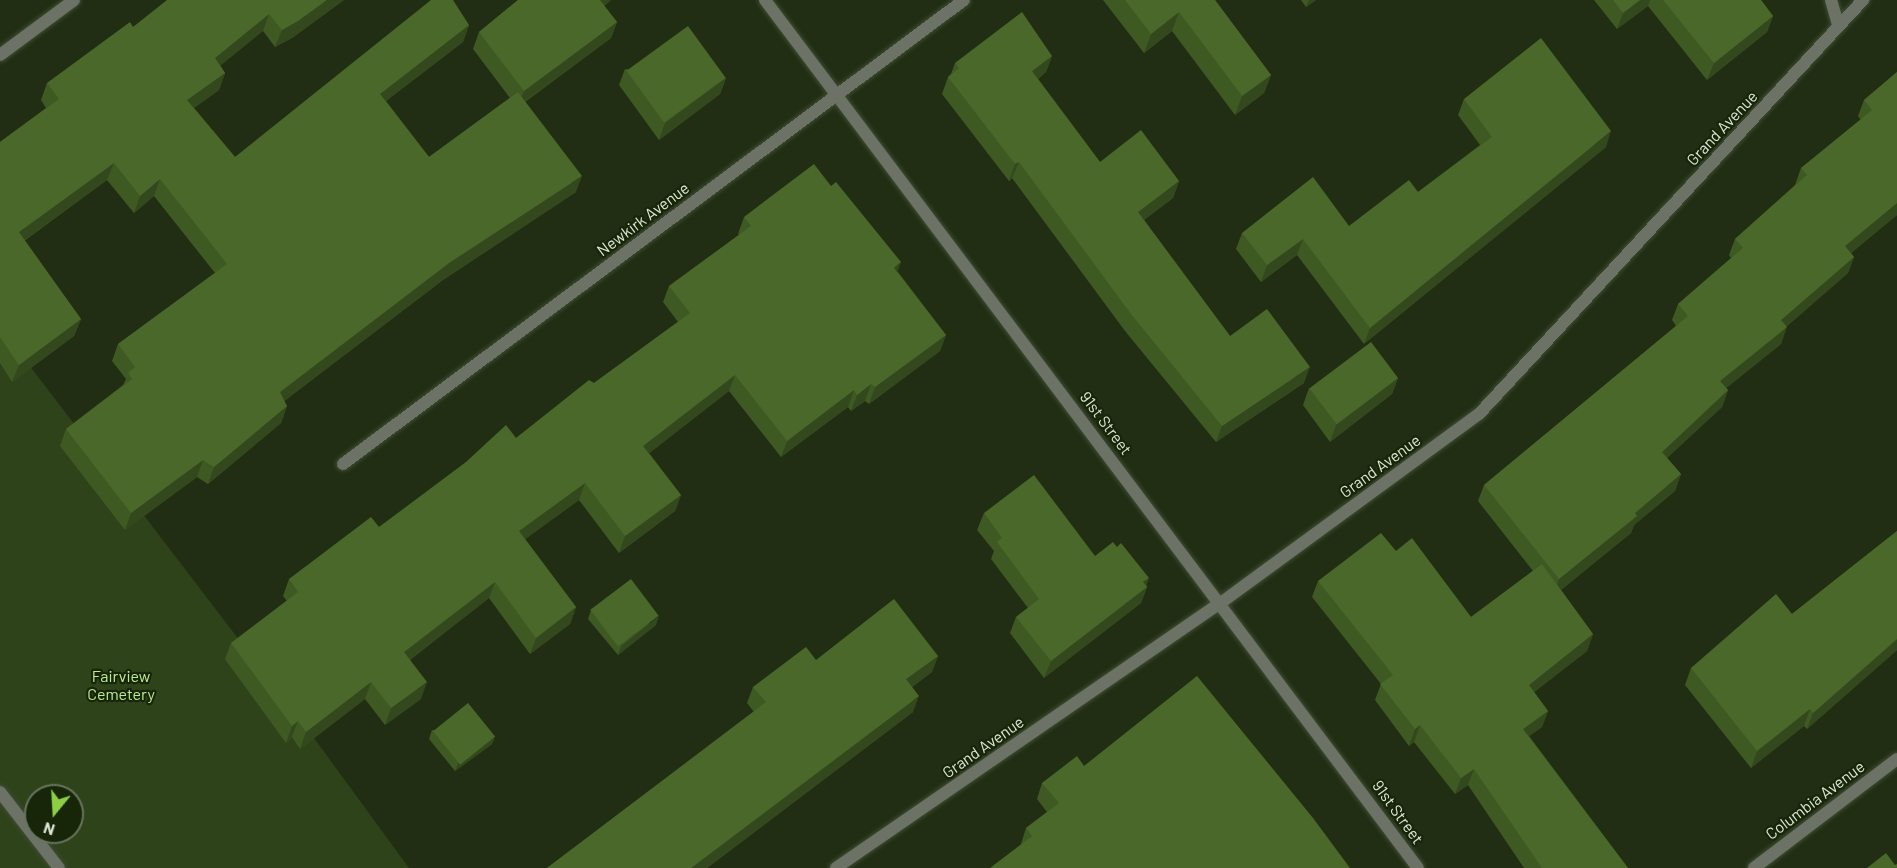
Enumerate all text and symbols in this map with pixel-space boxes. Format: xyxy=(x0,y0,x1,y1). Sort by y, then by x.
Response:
street label: Grand Avenue xyxy=(1683,87,1761,169)
street label: Newkirk Avenue xyxy=(593,178,693,260)
street label: 91st Street xyxy=(1076,388,1136,458)
street label: Grand Avenue xyxy=(1336,430,1424,502)
park label: Fairview Cemetery xyxy=(87,666,155,704)
street label: Grand Avenue xyxy=(939,712,1027,782)
street label: Columbia Avenue xyxy=(1762,757,1868,843)
street label: 91st Street xyxy=(1368,776,1428,848)
north arrow xyxy=(24,784,84,844)
text: N xyxy=(41,819,57,840)

